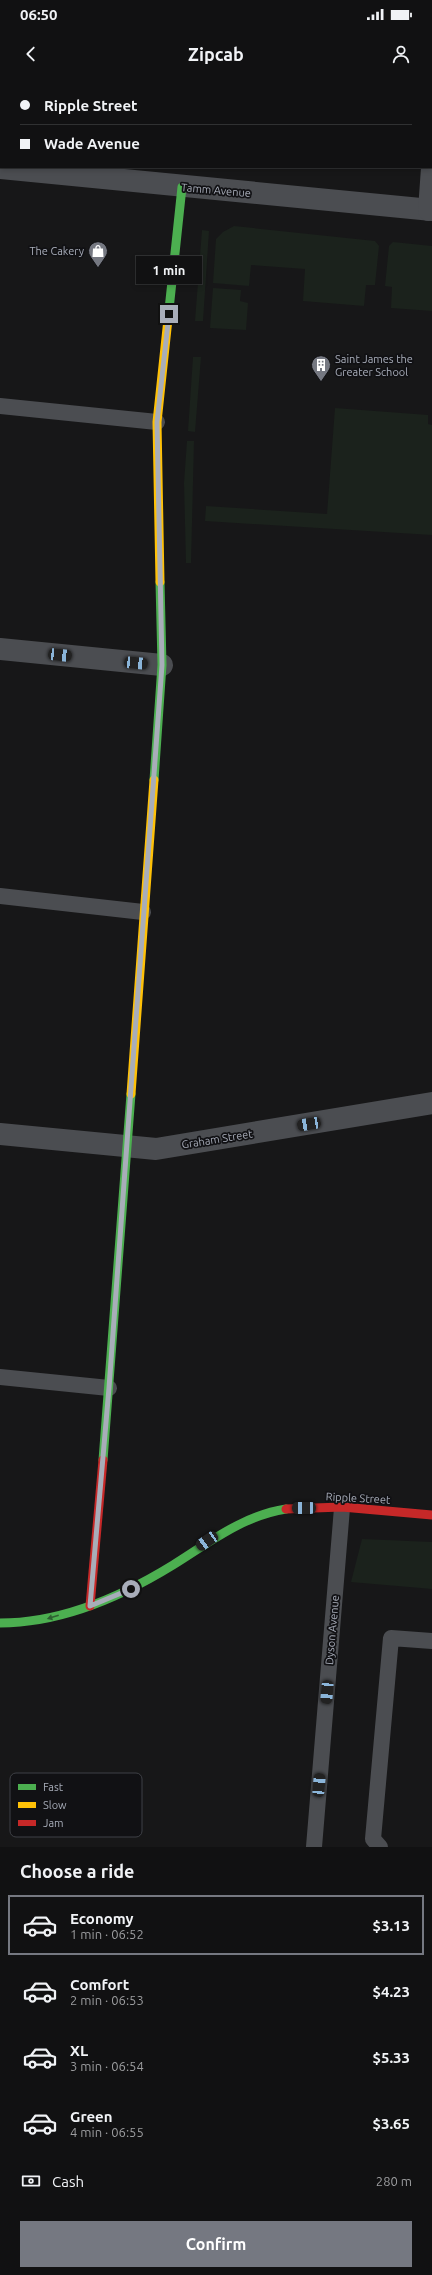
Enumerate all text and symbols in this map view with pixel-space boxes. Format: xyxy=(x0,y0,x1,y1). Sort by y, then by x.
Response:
text: 06:50 xyxy=(20,6,58,23)
icon: back xyxy=(20,43,42,65)
icon: person xyxy=(390,43,412,65)
text: Zipcab xyxy=(188,44,244,64)
text: Ripple Street xyxy=(44,97,138,114)
text: Wade Avenue xyxy=(44,135,140,152)
street label: Tamm Avenue xyxy=(181,181,251,199)
shop icon: The Cakery xyxy=(87,240,109,268)
place label: The Cakery xyxy=(29,245,85,257)
callout: 1 min xyxy=(136,256,202,284)
text: 1 min xyxy=(153,263,185,277)
route end xyxy=(160,305,178,323)
place label: Saint James the Greater School xyxy=(335,353,413,378)
building icon: Saint James the Greater School xyxy=(310,354,332,382)
car xyxy=(47,648,73,662)
car xyxy=(124,656,148,670)
car xyxy=(296,1116,322,1132)
street label: Graham Street xyxy=(181,1127,254,1151)
street label: Ripple Street xyxy=(325,1490,391,1506)
car xyxy=(292,1502,316,1514)
car xyxy=(194,1529,220,1553)
route start xyxy=(122,1580,140,1598)
street label: Dyson Avenue xyxy=(323,1595,341,1665)
one-way arrow xyxy=(47,1614,59,1620)
car xyxy=(320,1680,334,1704)
legend xyxy=(10,1773,142,1837)
car xyxy=(312,1773,326,1797)
text: Fast xyxy=(43,1781,64,1793)
text: Slow xyxy=(43,1799,67,1811)
text: Jam xyxy=(43,1817,64,1829)
text: Choose a ride xyxy=(20,1861,134,1881)
icon: car xyxy=(22,1907,58,1943)
text: Economy xyxy=(70,1910,134,1927)
text: $3.13 xyxy=(372,1917,410,1934)
text: 1 min · 06:52 xyxy=(70,1927,144,1941)
icon: car xyxy=(22,1973,58,2009)
text: Comfort xyxy=(70,1976,129,1993)
text: $4.23 xyxy=(372,1983,410,2000)
text: 2 min · 06:53 xyxy=(70,1993,144,2007)
icon: car xyxy=(22,2039,58,2075)
text: XL xyxy=(70,2042,88,2059)
text: $5.33 xyxy=(372,2049,410,2066)
text: 3 min · 06:54 xyxy=(70,2059,144,2073)
icon: car xyxy=(22,2105,58,2141)
text: Green xyxy=(70,2108,112,2125)
text: $3.65 xyxy=(372,2115,410,2132)
text: 4 min · 06:55 xyxy=(70,2125,144,2139)
icon: cash xyxy=(20,2170,42,2192)
text: Cash xyxy=(52,2173,84,2190)
text: 280 m xyxy=(376,2174,412,2188)
button: Confirm xyxy=(20,2221,412,2267)

